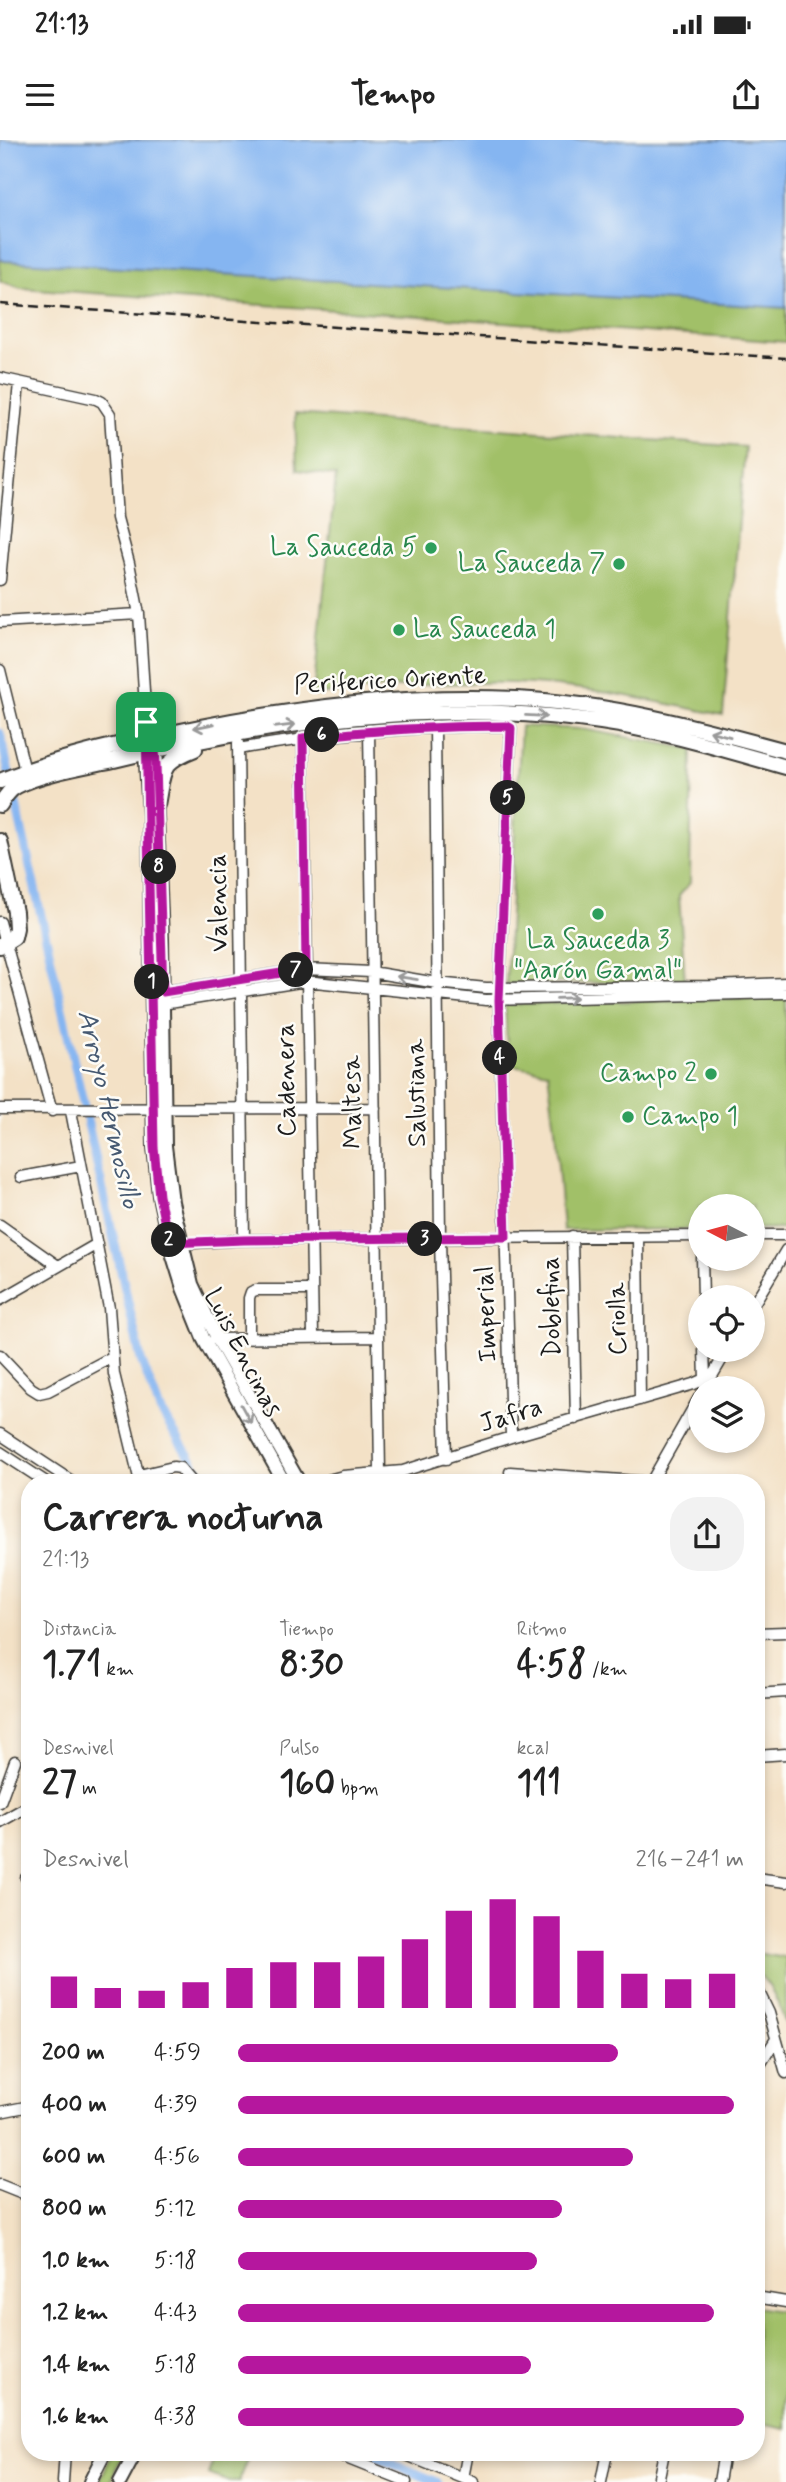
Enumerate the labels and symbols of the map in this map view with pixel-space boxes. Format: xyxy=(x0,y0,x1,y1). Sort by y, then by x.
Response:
place label: La Sauceda 5 xyxy=(270,531,417,565)
marker: La Sauceda 5 xyxy=(423,540,439,556)
place label: La Sauceda 7 xyxy=(458,547,605,581)
marker: La Sauceda 7 xyxy=(611,556,627,572)
place label: La Sauceda 1 xyxy=(413,613,556,647)
marker: La Sauceda 1 xyxy=(391,622,407,638)
street label: Periferico Oriente xyxy=(293,659,487,703)
pin xyxy=(116,692,176,752)
one-way arrow xyxy=(524,709,547,722)
pin: 6 xyxy=(304,718,340,752)
one-way arrow xyxy=(273,719,296,732)
one-way arrow xyxy=(193,720,216,734)
one-way arrow xyxy=(709,726,731,739)
pin: 5 xyxy=(490,780,526,816)
pin: 8 xyxy=(142,850,176,884)
street label: Valencia xyxy=(201,853,237,953)
marker: La Sauceda 3 "Aarón Gamal" xyxy=(590,906,606,922)
place label: La Sauceda 3 "Aarón Gamal" xyxy=(514,924,682,988)
pin: 7 xyxy=(278,952,314,988)
pin: 1 xyxy=(134,964,170,1000)
one-way arrow xyxy=(396,971,419,984)
one-way arrow xyxy=(555,991,578,1005)
water label: Arroyo Hermosillo xyxy=(67,1006,149,1213)
street label: Cadenera xyxy=(269,1023,305,1137)
street label: Salustiana xyxy=(399,1038,435,1147)
pin: 4 xyxy=(482,1040,518,1076)
street label: Maltesa xyxy=(335,1055,371,1149)
place label: Campo 2 xyxy=(600,1057,697,1091)
marker: Campo 2 xyxy=(703,1066,719,1082)
place label: Campo 1 xyxy=(642,1100,738,1134)
marker: Campo 1 xyxy=(620,1109,636,1125)
north arrow xyxy=(688,1194,765,1270)
pin: 2 xyxy=(152,1222,186,1258)
pin: 3 xyxy=(408,1222,442,1256)
street label: Doblefina xyxy=(534,1256,570,1358)
street label: Imperial xyxy=(468,1265,506,1363)
street label: Criolla xyxy=(600,1282,636,1356)
street label: Luis Encinas xyxy=(195,1283,289,1423)
street label: Jafra xyxy=(475,1390,547,1442)
one-way arrow xyxy=(239,1403,253,1423)

